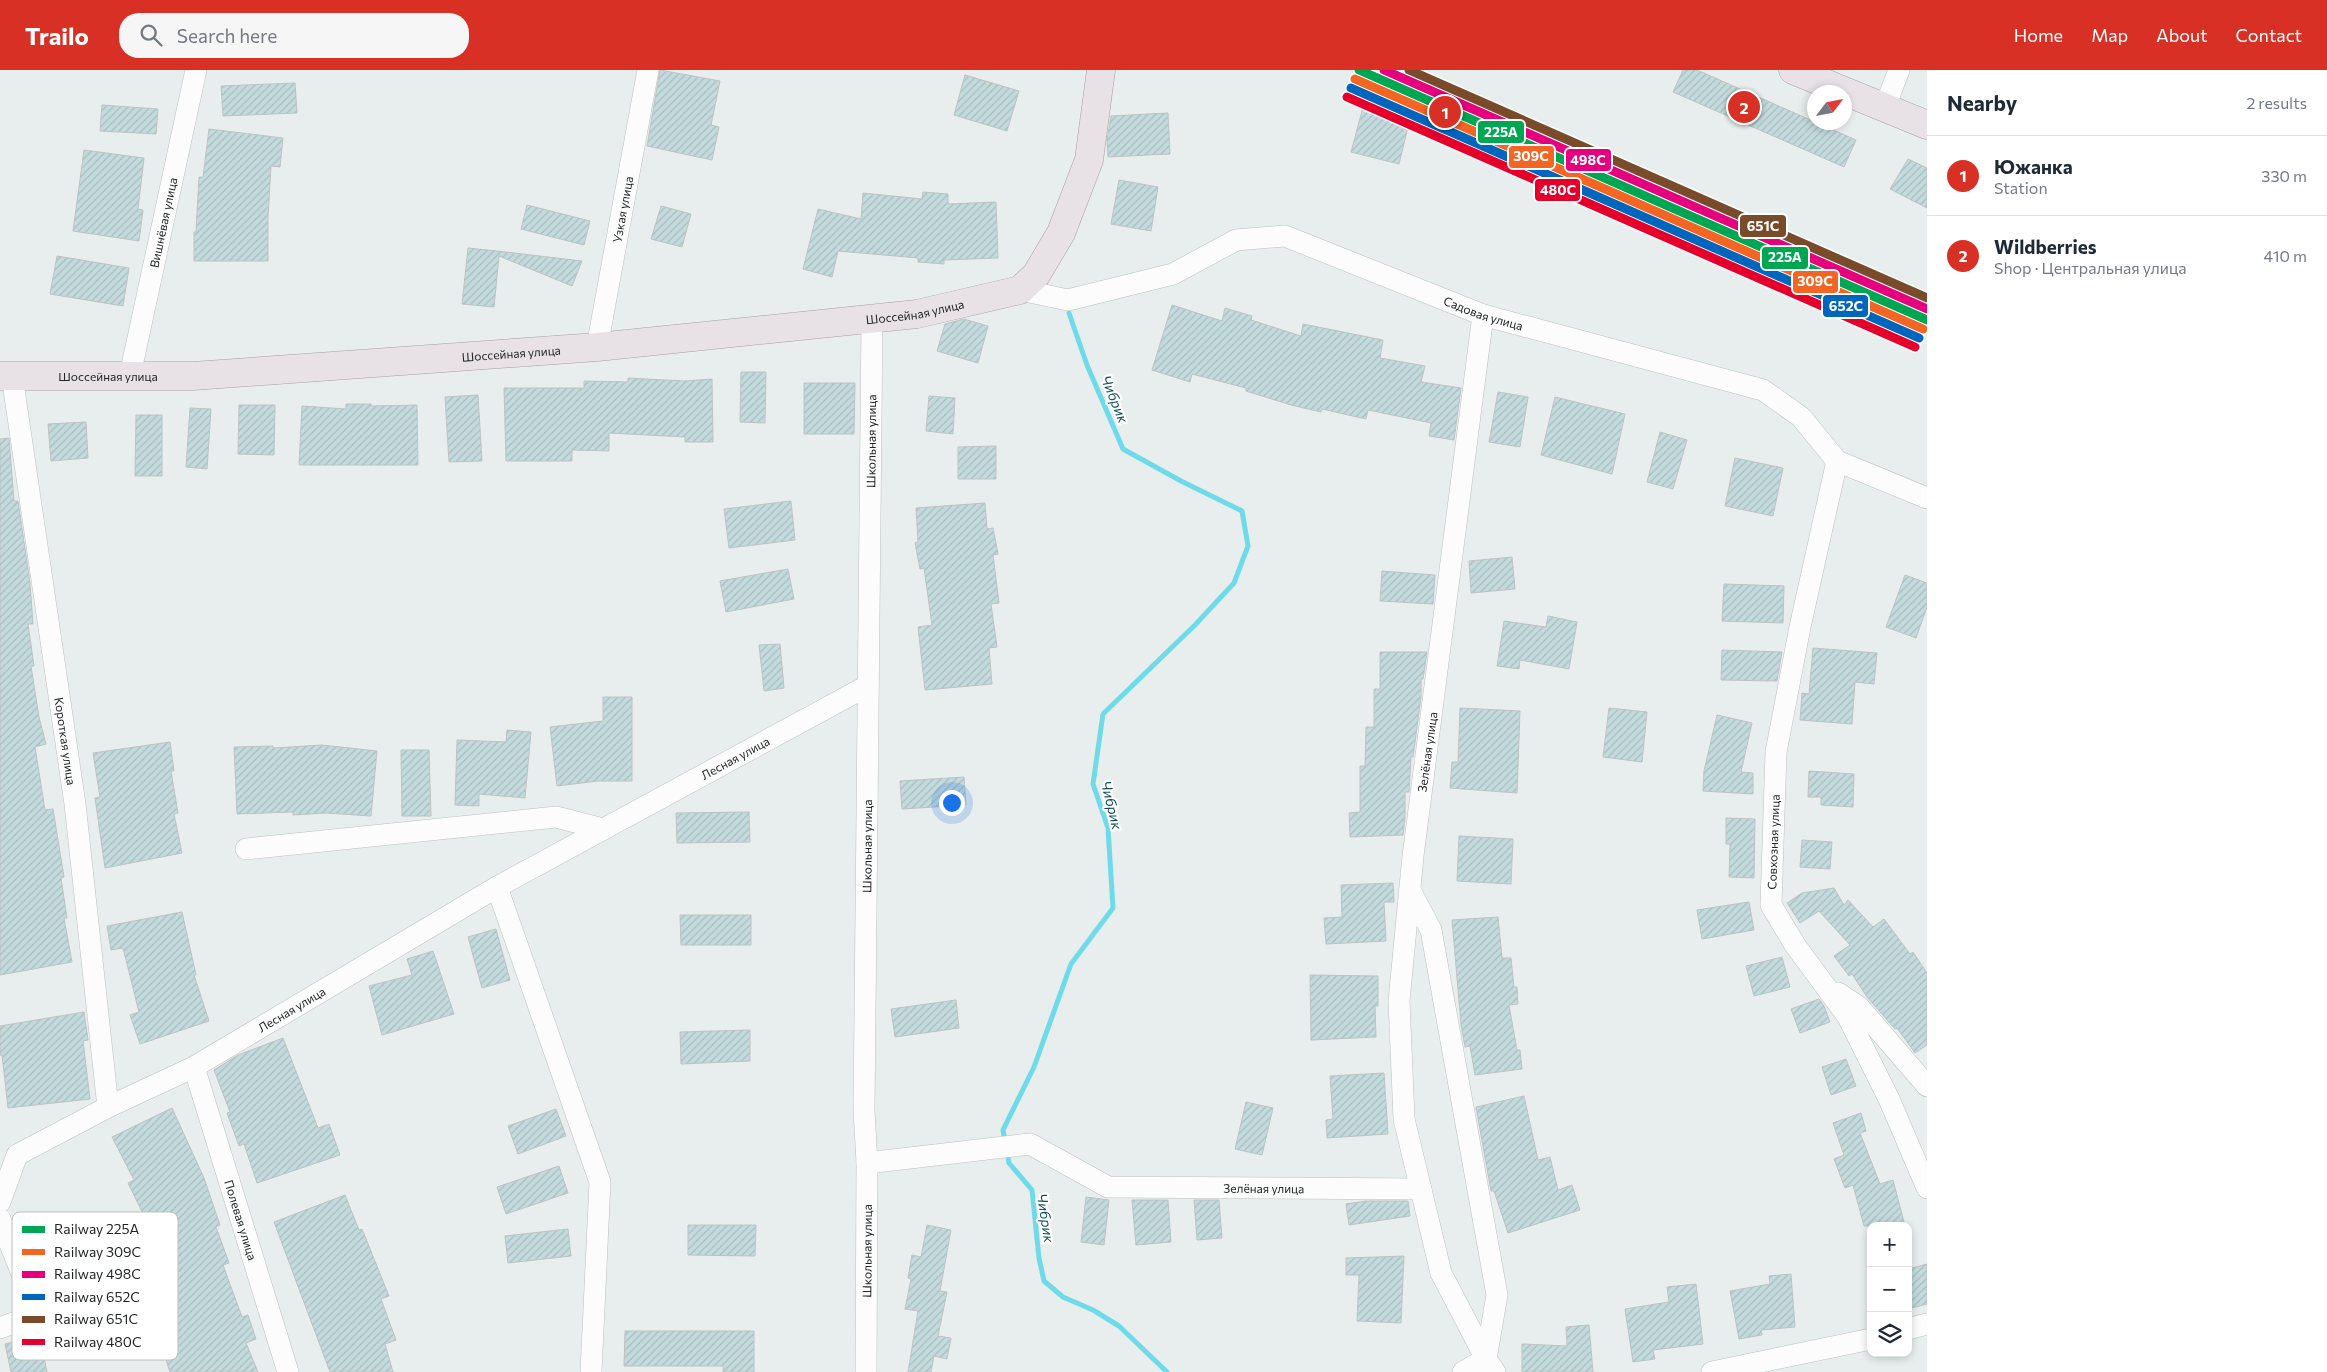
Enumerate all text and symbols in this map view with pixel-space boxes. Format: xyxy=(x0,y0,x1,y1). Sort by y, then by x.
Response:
search box xyxy=(119,13,469,58)
text: Trailo xyxy=(25,21,89,50)
icon: search xyxy=(137,21,165,49)
text: Search here xyxy=(177,24,277,47)
text: Home xyxy=(2014,24,2063,46)
text: Map xyxy=(2091,24,2128,46)
text: About xyxy=(2156,24,2208,46)
text: Contact xyxy=(2236,24,2302,46)
north arrow xyxy=(1807,85,1852,130)
pin: 2 xyxy=(1728,88,1760,126)
text: Nearby xyxy=(1947,90,2017,115)
pin: 1 xyxy=(1429,93,1461,131)
text: 2 results xyxy=(2246,93,2307,112)
line badge: 225А xyxy=(1477,120,1525,144)
text: 225А xyxy=(1484,123,1518,140)
line badge: 309С xyxy=(1508,145,1555,169)
text: 309С xyxy=(1513,147,1549,164)
line badge: 498С xyxy=(1565,148,1612,172)
text: 498С xyxy=(1570,151,1606,168)
text: Южанка xyxy=(1994,155,2073,178)
text: 1 xyxy=(1959,166,1967,185)
text: 330 m xyxy=(2261,166,2307,185)
street label: Узкая улица xyxy=(609,175,635,244)
street label: Вишнёвая улица xyxy=(146,176,180,269)
line badge: 480С xyxy=(1534,178,1581,202)
text: Station xyxy=(1994,178,2048,197)
text: 480С xyxy=(1540,181,1576,198)
line badge: 651С xyxy=(1739,214,1787,238)
text: 651С xyxy=(1747,217,1779,234)
text: Wildberries xyxy=(1994,235,2097,258)
line badge: 225А xyxy=(1761,246,1809,270)
text: 2 xyxy=(1958,246,1968,265)
text: 410 m xyxy=(2264,246,2307,265)
text: 225А xyxy=(1768,248,1802,265)
text: Shop · Центральная улица xyxy=(1994,258,2187,277)
line badge: 309С xyxy=(1792,270,1839,294)
text: 309С xyxy=(1797,272,1833,289)
street label: Садовая улица xyxy=(1442,293,1525,332)
line badge: 652С xyxy=(1822,294,1869,318)
street label: Шоссейная улица xyxy=(865,296,965,326)
text: 652С xyxy=(1829,297,1863,314)
street label: Шоссейная улица xyxy=(461,343,561,364)
street label: Шоссейная улица xyxy=(58,369,158,383)
water label: Чибрик xyxy=(1098,373,1132,426)
street label: Школьная улица xyxy=(863,394,878,488)
street label: Короткая улица xyxy=(52,696,79,786)
street label: Зелёная улица xyxy=(1414,711,1440,793)
street label: Лесная улица xyxy=(698,733,772,782)
water label: Чибрик xyxy=(1098,779,1126,832)
your location xyxy=(939,790,965,816)
street label: Совхозная улица xyxy=(1764,794,1782,890)
street label: Школьная улица xyxy=(859,799,874,893)
street label: Лесная улица xyxy=(255,984,328,1035)
street label: Полевая улица xyxy=(222,1178,260,1262)
street label: Зелёная улица xyxy=(1223,1181,1304,1195)
water label: Чибрик xyxy=(1034,1192,1058,1244)
street label: Школьная улица xyxy=(859,1204,874,1298)
legend xyxy=(12,1212,178,1360)
text: Railway 225А xyxy=(54,1220,140,1237)
map controls xyxy=(1867,1222,1912,1357)
button: + xyxy=(1867,1222,1912,1267)
text: Railway 309С xyxy=(54,1243,141,1260)
text: Railway 498С xyxy=(54,1265,141,1282)
button: − xyxy=(1867,1267,1912,1312)
text: Railway 652С xyxy=(54,1288,140,1305)
text: Railway 651С xyxy=(54,1310,138,1327)
button: layers xyxy=(1867,1312,1912,1357)
text: Railway 480С xyxy=(54,1333,142,1350)

